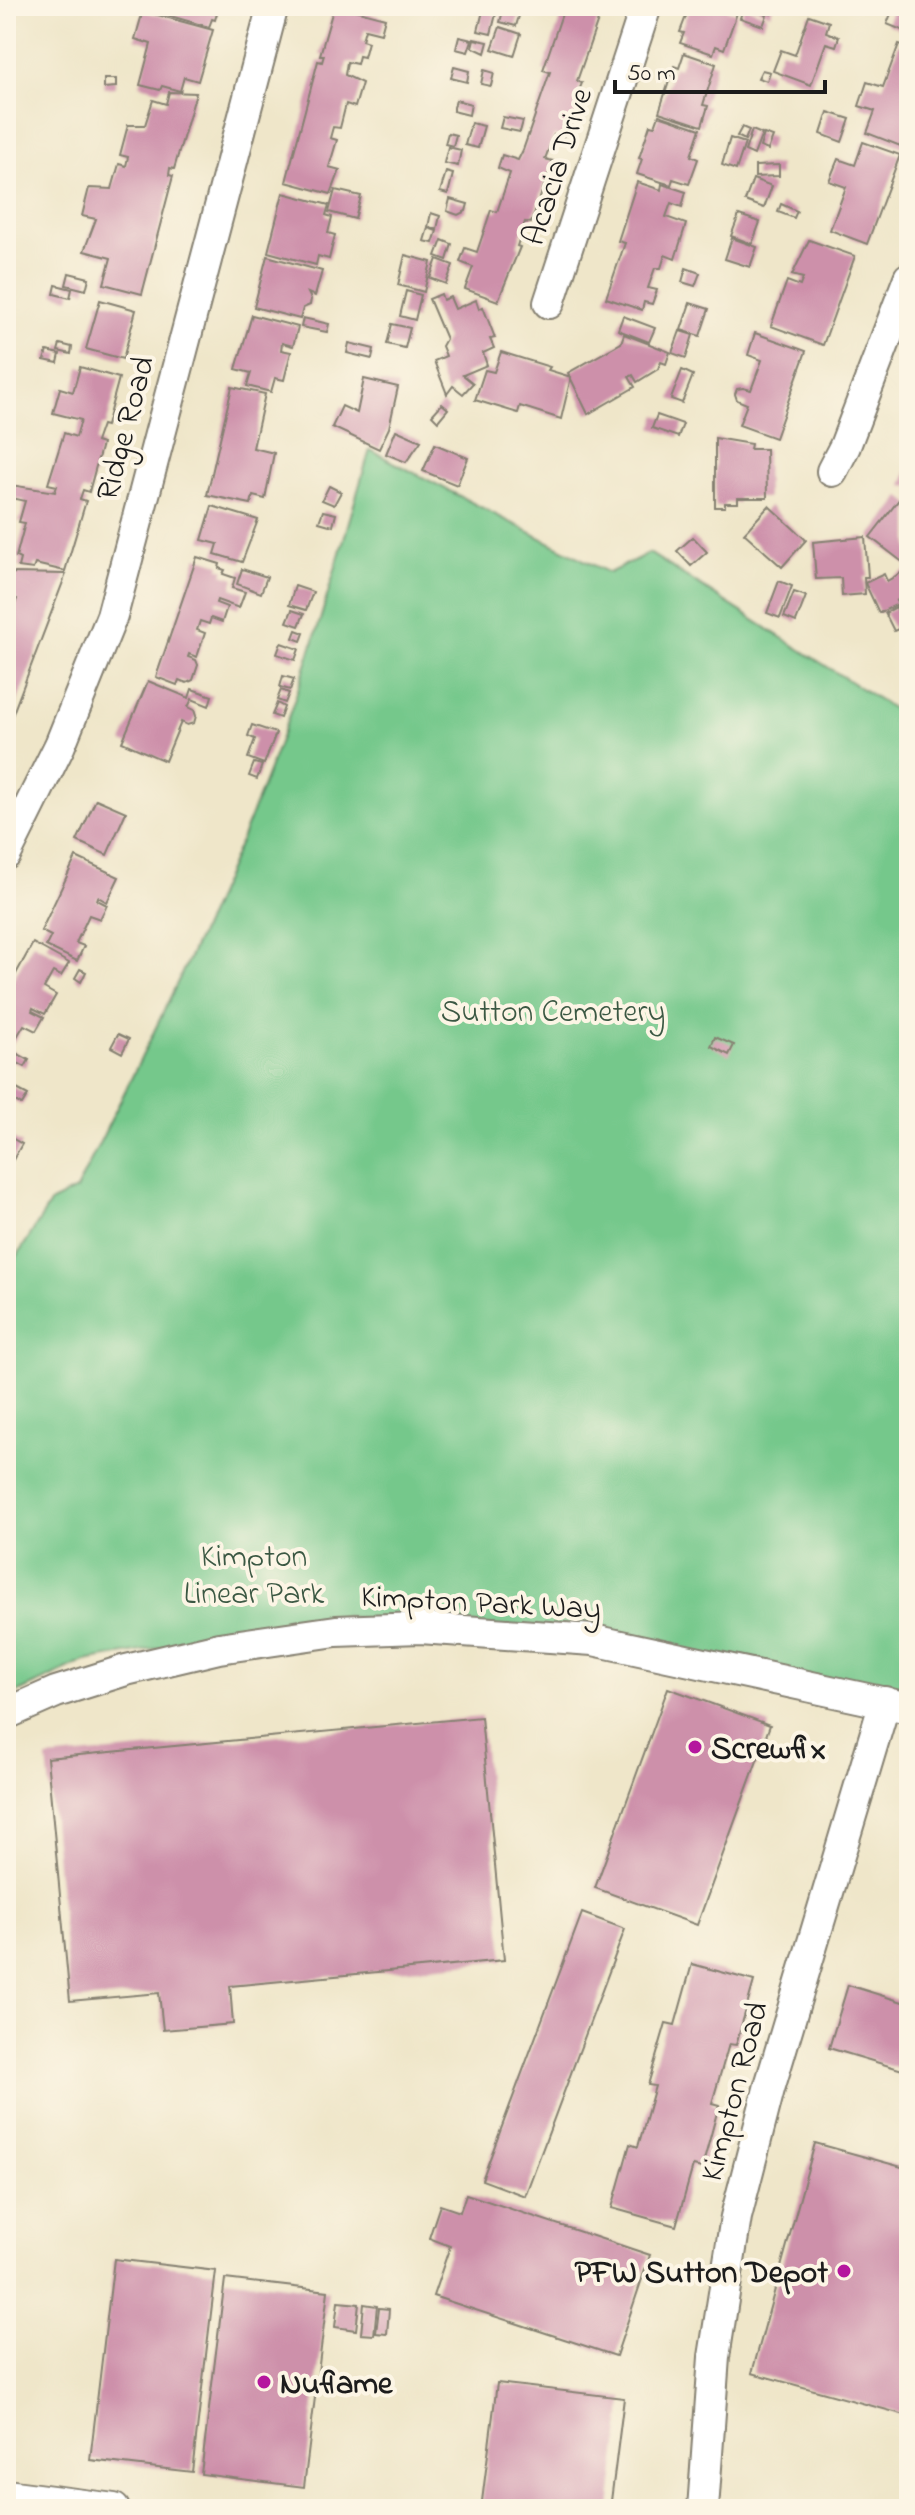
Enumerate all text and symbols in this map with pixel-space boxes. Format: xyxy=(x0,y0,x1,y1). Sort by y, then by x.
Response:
scale bar xyxy=(615,44,825,94)
text: 50 m xyxy=(627,57,676,92)
street label: Acacia Drive xyxy=(512,82,607,252)
street label: Ridge Road xyxy=(86,351,169,506)
park label: Sutton Cemetery xyxy=(441,990,665,1037)
park label: Kimpton Linear Park xyxy=(184,1535,325,1619)
street label: Kimpton Park Way xyxy=(360,1575,602,1634)
place label: Screwfix xyxy=(711,1727,826,1774)
marker: Screwfix xyxy=(686,1738,704,1756)
street label: Kimpton Road xyxy=(690,1997,783,2187)
place label: PFW Sutton Depot xyxy=(575,2251,828,2298)
marker: PFW Sutton Depot xyxy=(835,2262,853,2280)
place label: Nuflame xyxy=(280,2362,394,2409)
marker: Nuflame xyxy=(255,2373,273,2391)

